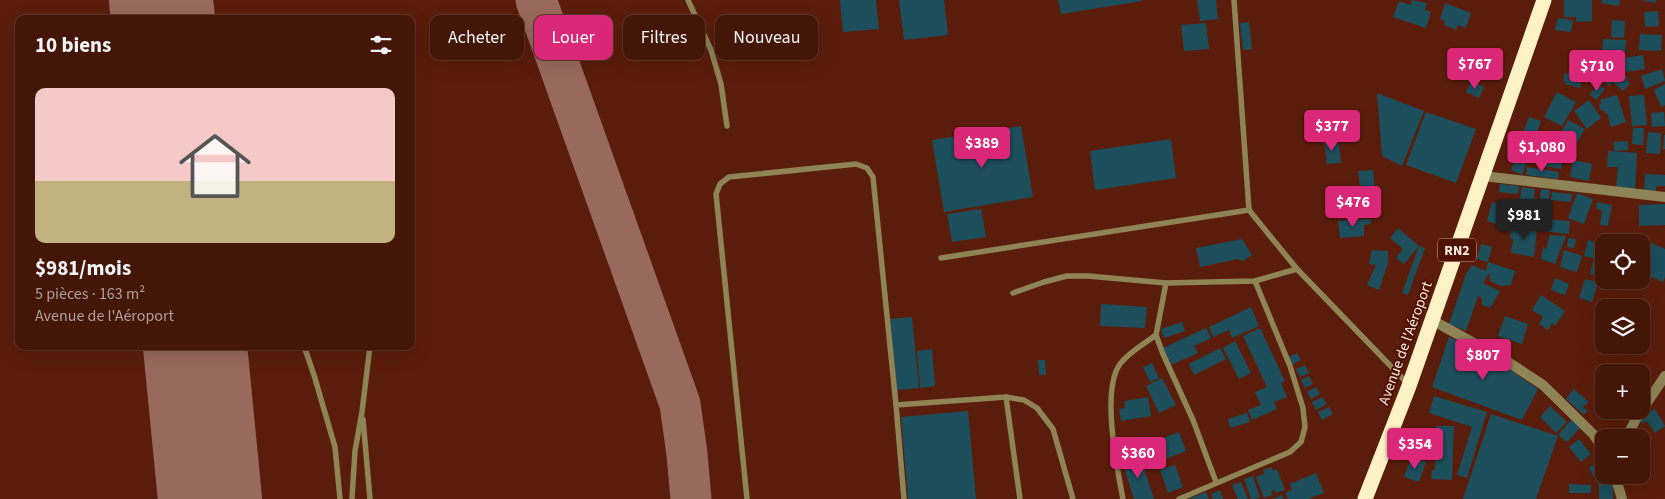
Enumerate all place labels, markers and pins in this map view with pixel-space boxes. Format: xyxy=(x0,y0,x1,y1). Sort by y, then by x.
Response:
pin: $767 xyxy=(1445,48,1505,90)
pin: $710 xyxy=(1567,49,1627,92)
pin: $377 xyxy=(1302,110,1362,152)
pin: $389 xyxy=(952,126,1012,169)
pin: $1,080 xyxy=(1501,130,1583,173)
pin: $476 xyxy=(1323,186,1383,228)
pin: $981 xyxy=(1494,198,1554,241)
pin: $807 xyxy=(1453,338,1513,381)
pin: $354 xyxy=(1385,428,1445,470)
pin: $360 xyxy=(1108,436,1168,479)

